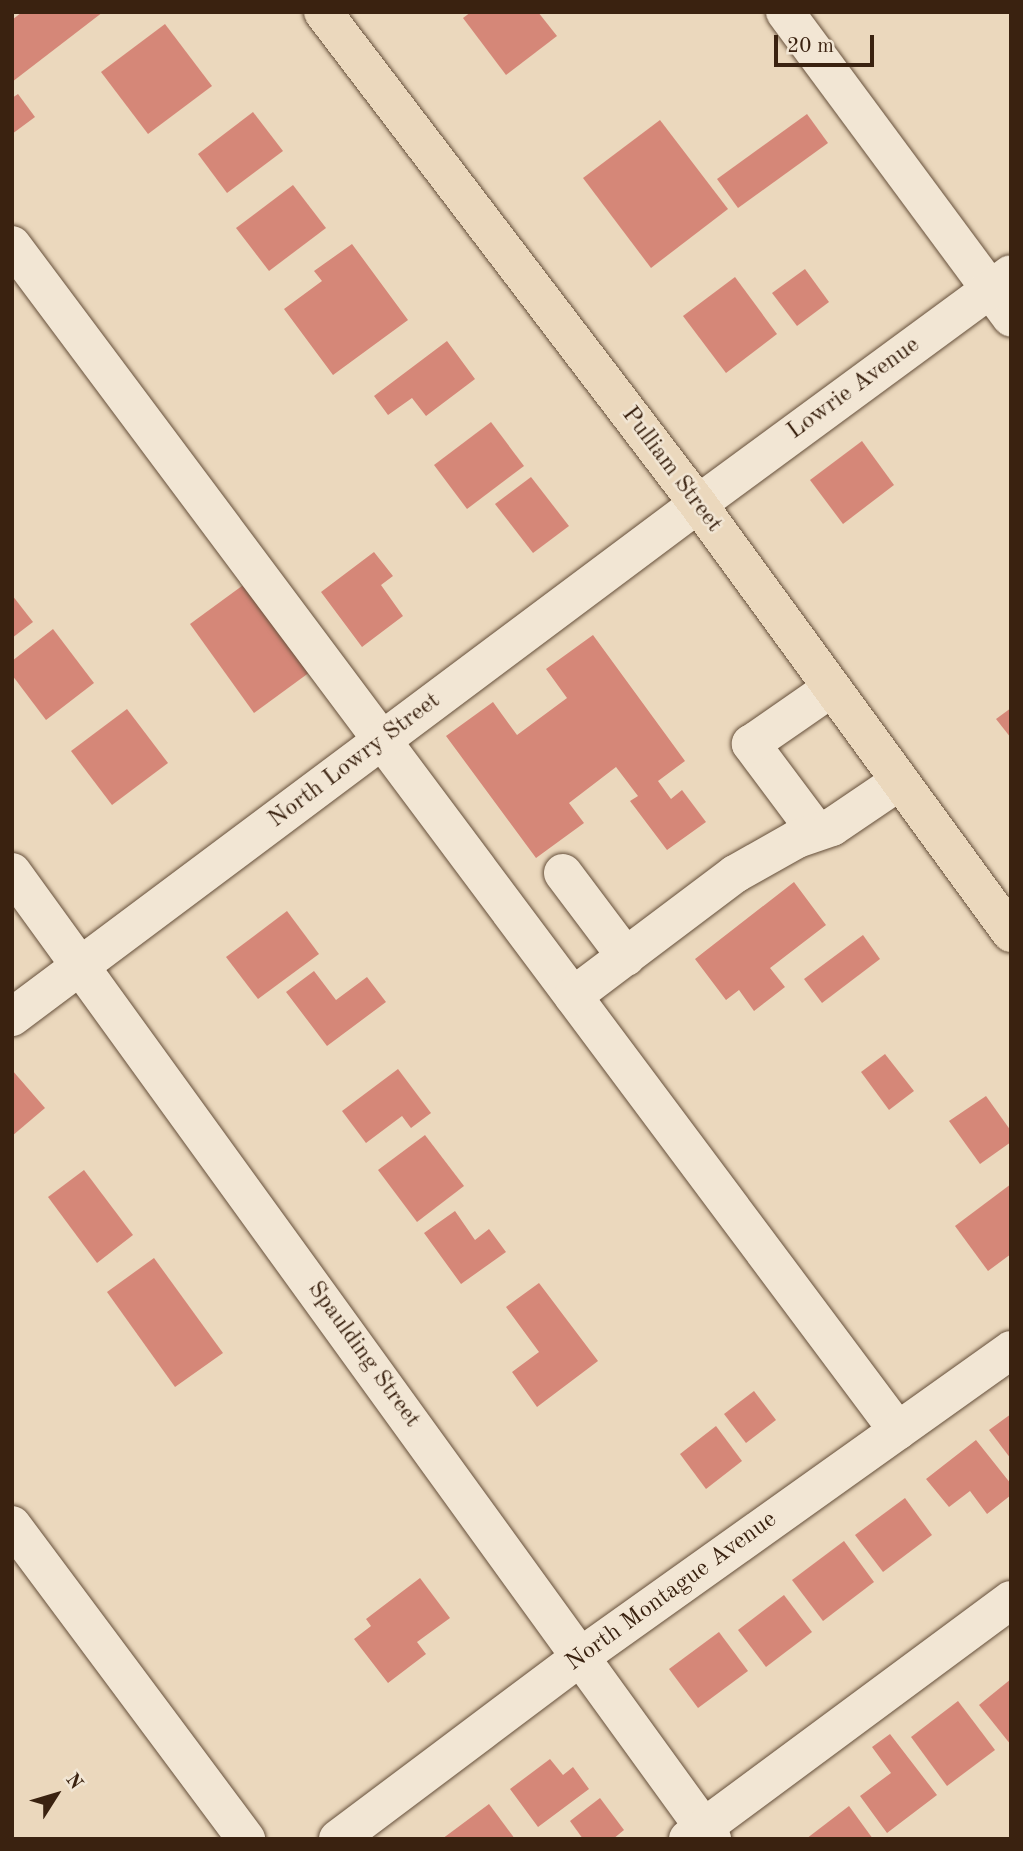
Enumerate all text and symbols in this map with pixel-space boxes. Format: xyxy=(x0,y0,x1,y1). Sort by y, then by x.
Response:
scale bar xyxy=(778,21,878,65)
text: 20 m xyxy=(787,36,834,57)
street label: Lowrie Avenue xyxy=(782,331,926,447)
street label: Pulliam Street xyxy=(614,402,728,538)
street label: North Lowry Street xyxy=(263,687,447,835)
street label: Spaulding Street xyxy=(300,1276,426,1434)
street label: North Montague Avenue xyxy=(561,1506,783,1678)
north arrow xyxy=(21,1760,91,1830)
text: N xyxy=(61,1771,85,1794)

